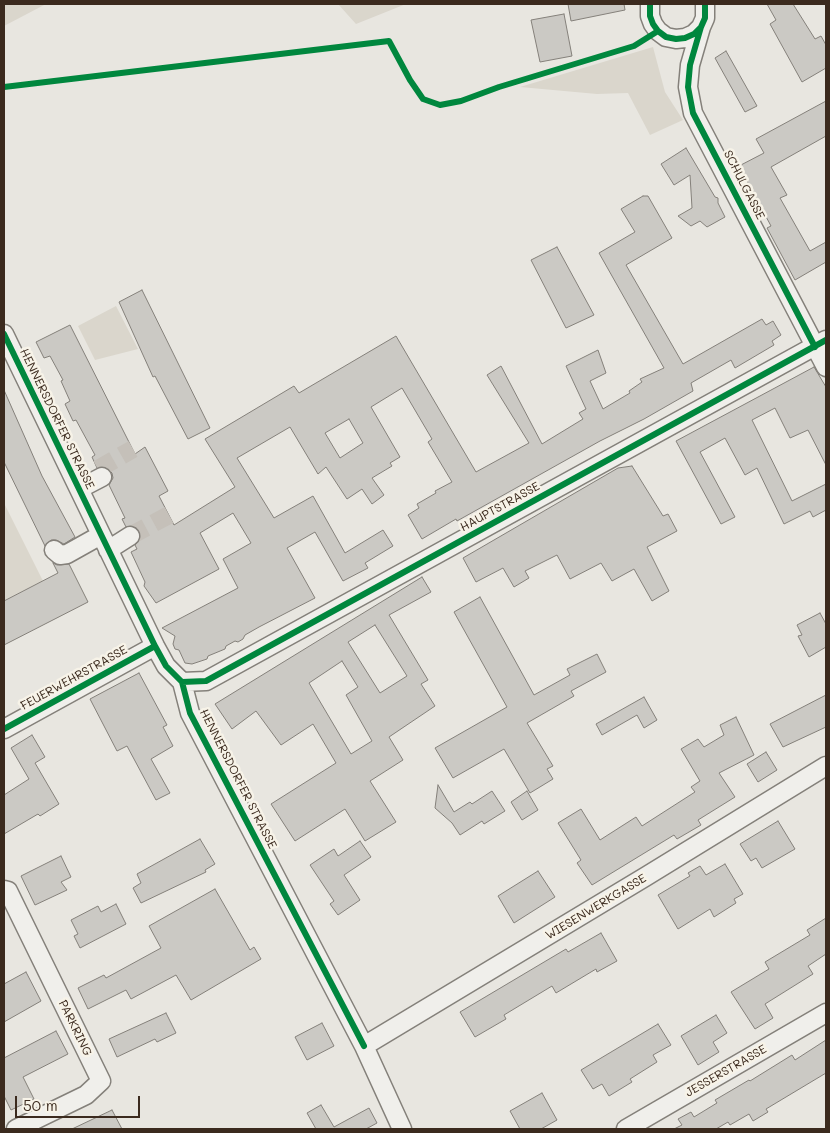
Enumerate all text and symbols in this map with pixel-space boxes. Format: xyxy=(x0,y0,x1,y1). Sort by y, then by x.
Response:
street label: SCHULGASSE xyxy=(720,148,768,222)
street label: HENNERSDORFER STRASSE xyxy=(17,346,97,492)
street label: HAUPTSTRASSE xyxy=(458,479,542,535)
street label: FEUERWEHRSTRASSE xyxy=(18,643,130,713)
street label: HENNERSDORFER STRASSE xyxy=(196,707,280,851)
street label: WIESENWERKGASSE xyxy=(543,871,649,943)
street label: PARKRING xyxy=(55,998,95,1058)
street label: JESSERSTRASSE xyxy=(683,1042,769,1100)
scale bar xyxy=(18,1086,142,1118)
text: 50 m xyxy=(23,1095,58,1115)

